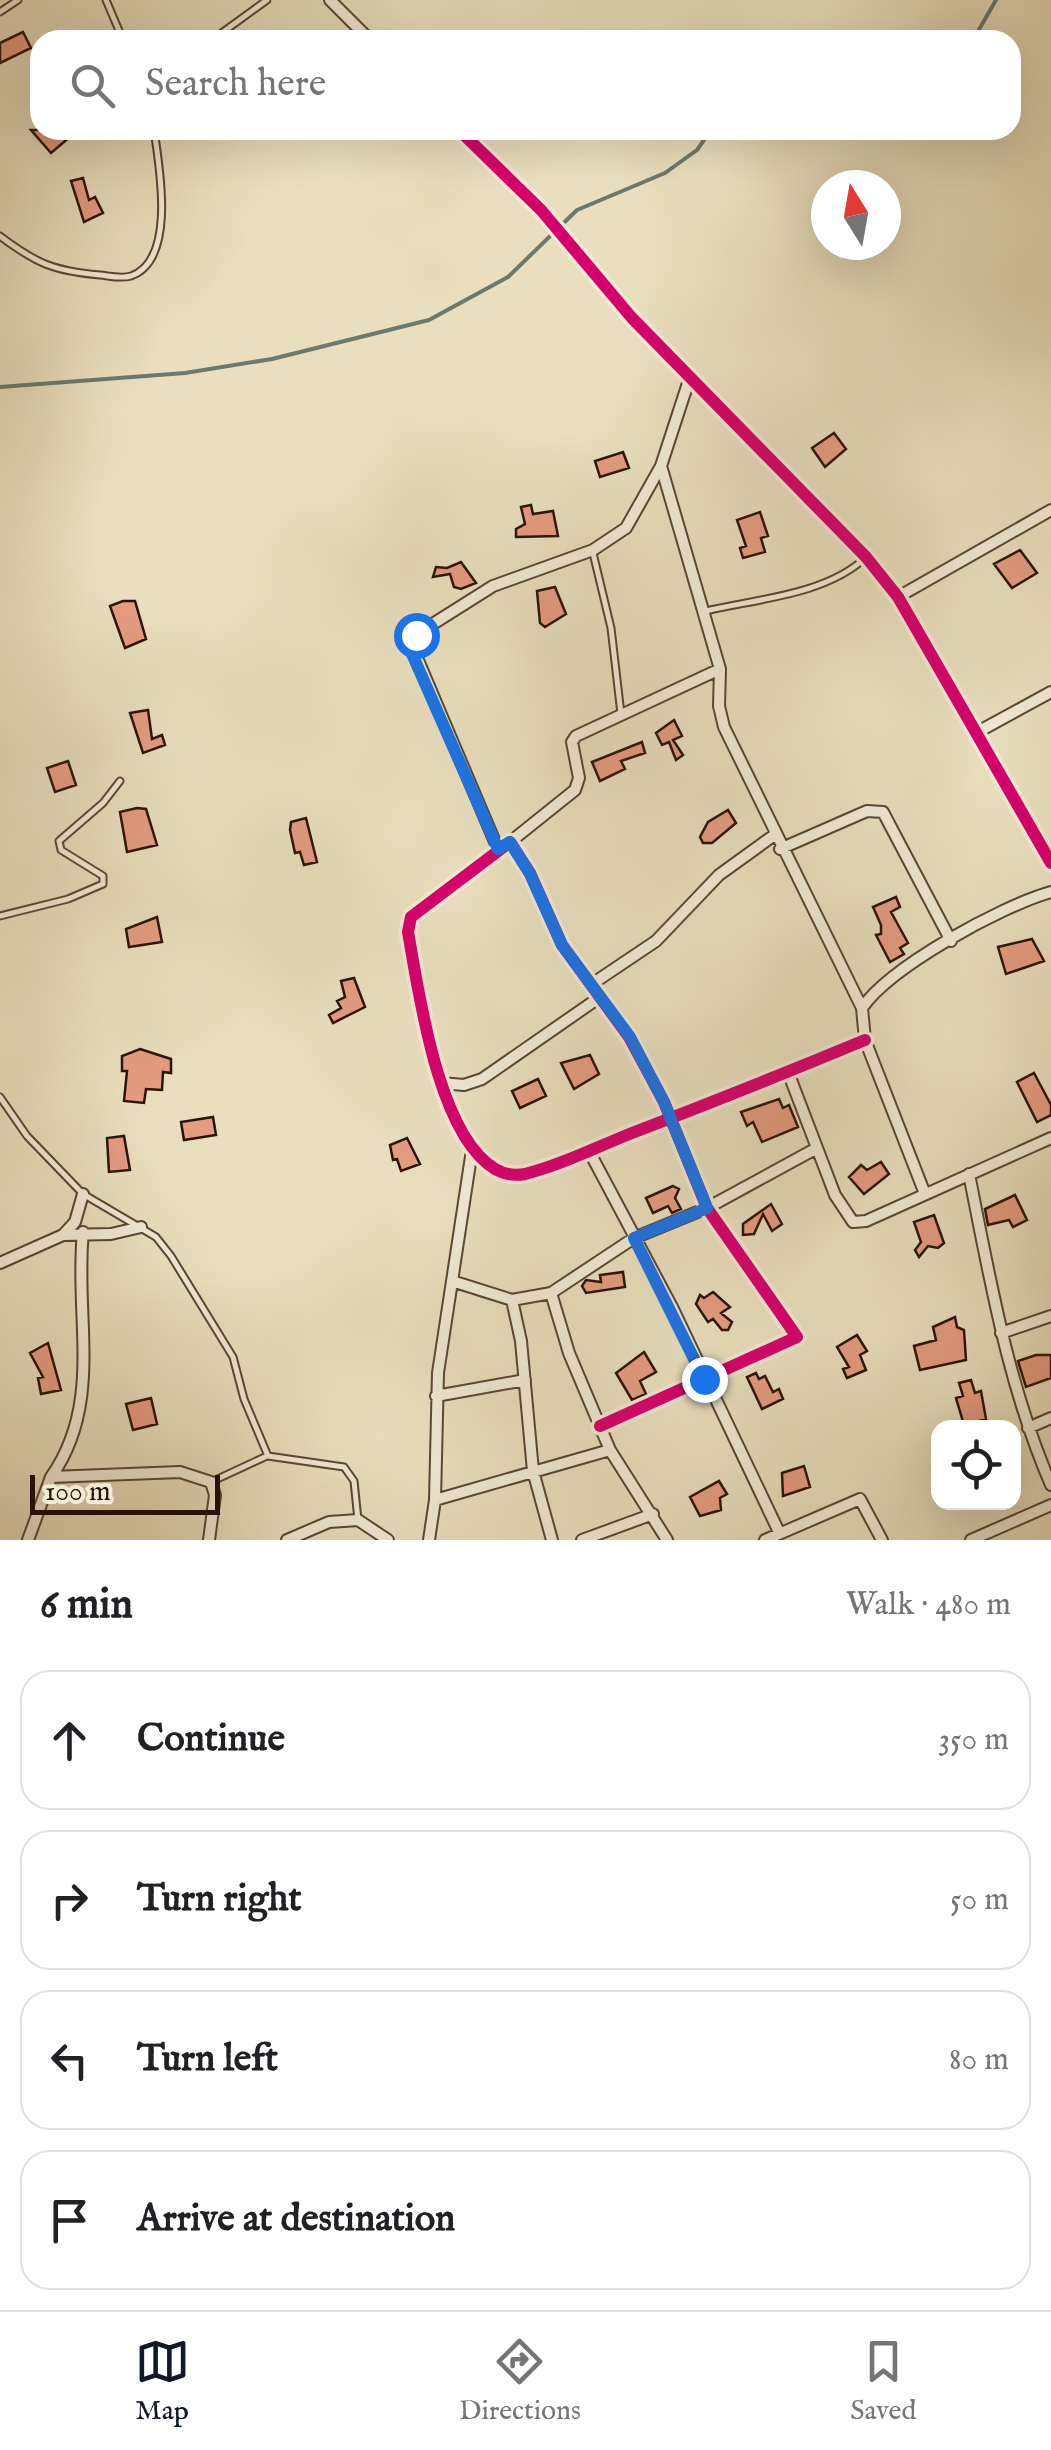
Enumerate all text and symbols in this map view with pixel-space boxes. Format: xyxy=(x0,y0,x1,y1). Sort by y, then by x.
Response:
search box xyxy=(30,30,1021,140)
icon: search xyxy=(65,58,120,113)
text: Search here xyxy=(145,61,326,109)
north arrow xyxy=(811,170,901,260)
route start xyxy=(394,613,440,659)
route end xyxy=(682,1357,728,1403)
map controls xyxy=(931,1420,1021,1510)
button: locate xyxy=(931,1420,1021,1510)
scale bar xyxy=(30,1470,220,1514)
text: 100 m xyxy=(45,1475,111,1510)
text: 6 min xyxy=(40,1579,133,1632)
text: Walk · 480 m xyxy=(846,1585,1011,1626)
icon: ahead xyxy=(42,1713,97,1768)
text: Continue xyxy=(137,1716,285,1764)
text: 350 m xyxy=(938,1720,1009,1761)
icon: right xyxy=(42,1873,97,1928)
text: Turn right xyxy=(137,1876,301,1924)
text: 50 m xyxy=(950,1880,1009,1921)
icon: left xyxy=(42,2033,97,2088)
text: Turn left xyxy=(137,2036,278,2084)
text: 80 m xyxy=(949,2040,1009,2081)
icon: arrive xyxy=(42,2193,97,2248)
text: Arrive at destination xyxy=(137,2196,455,2244)
tab: Map xyxy=(135,2334,190,2429)
tab: Directions xyxy=(459,2334,581,2429)
tab: Saved xyxy=(850,2334,916,2429)

